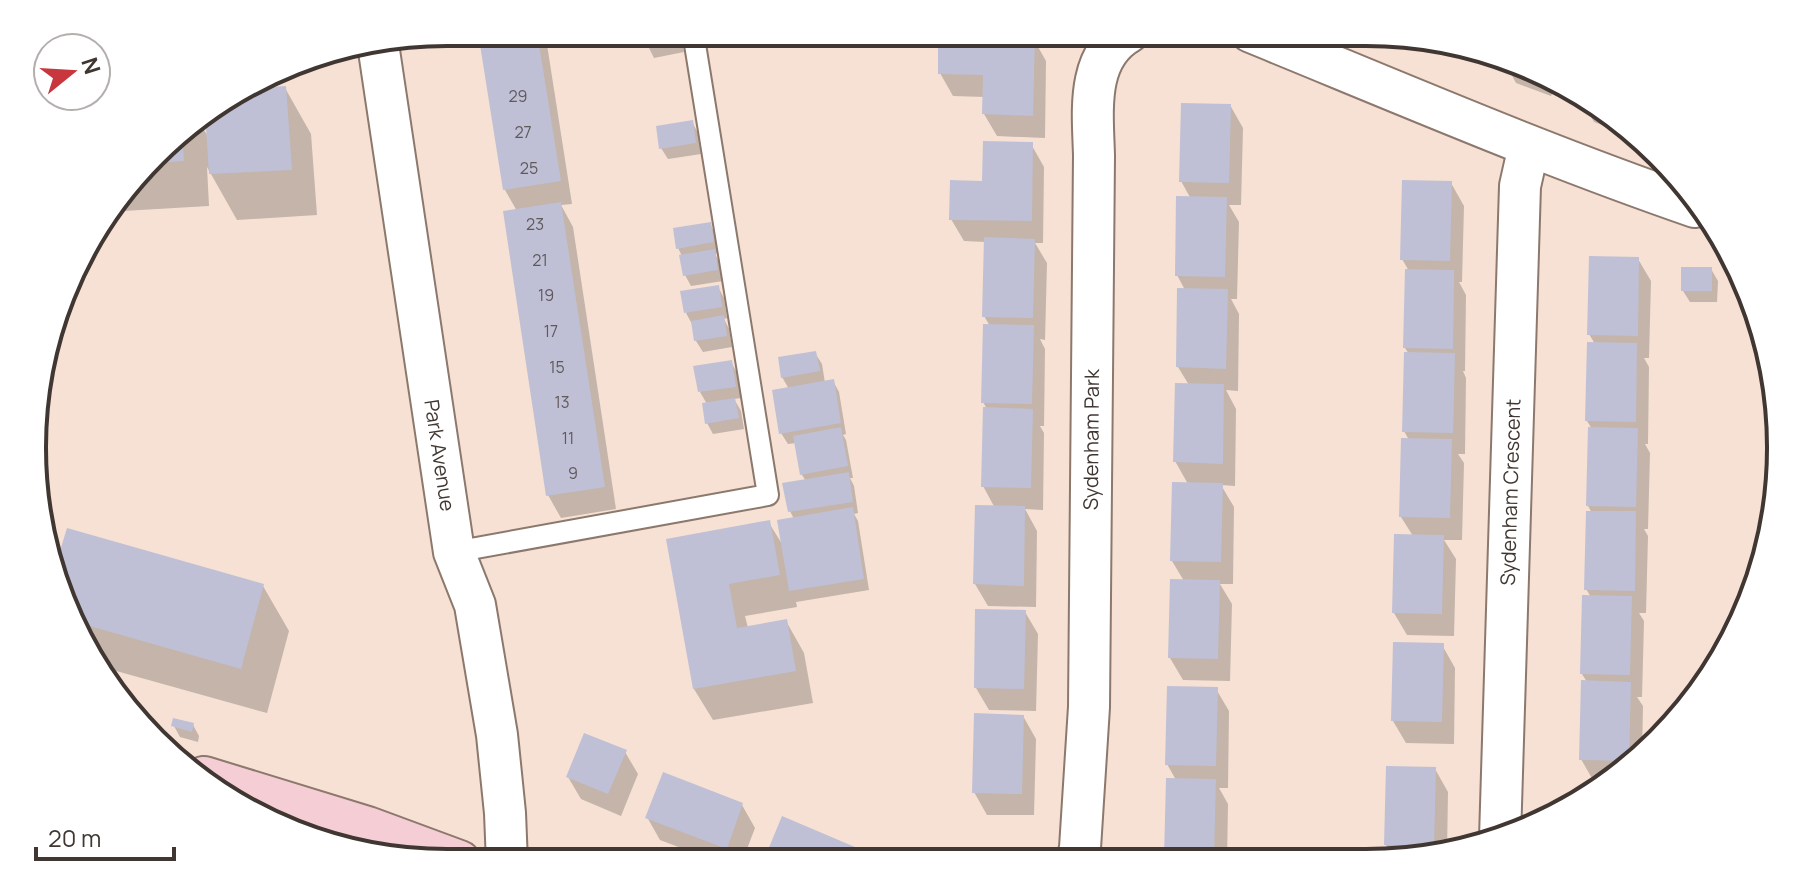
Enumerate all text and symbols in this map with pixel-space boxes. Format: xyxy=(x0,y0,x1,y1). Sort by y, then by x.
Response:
north arrow xyxy=(32,32,112,112)
text: N xyxy=(74,54,108,78)
house number: 29 xyxy=(508,85,528,107)
house number: 27 xyxy=(514,121,532,143)
house number: 25 xyxy=(520,157,538,179)
house number: 23 xyxy=(526,213,544,235)
house number: 21 xyxy=(532,249,548,271)
house number: 19 xyxy=(538,284,554,306)
house number: 17 xyxy=(544,320,558,342)
house number: 15 xyxy=(549,356,565,378)
street label: Sydenham Park xyxy=(1077,368,1105,510)
house number: 13 xyxy=(554,391,570,413)
street label: Park Avenue xyxy=(418,398,462,513)
street label: Sydenham Crescent xyxy=(1494,398,1526,586)
house number: 11 xyxy=(562,427,574,449)
house number: 9 xyxy=(568,462,578,484)
scale bar xyxy=(36,811,174,861)
text: 20 m xyxy=(48,821,101,854)

